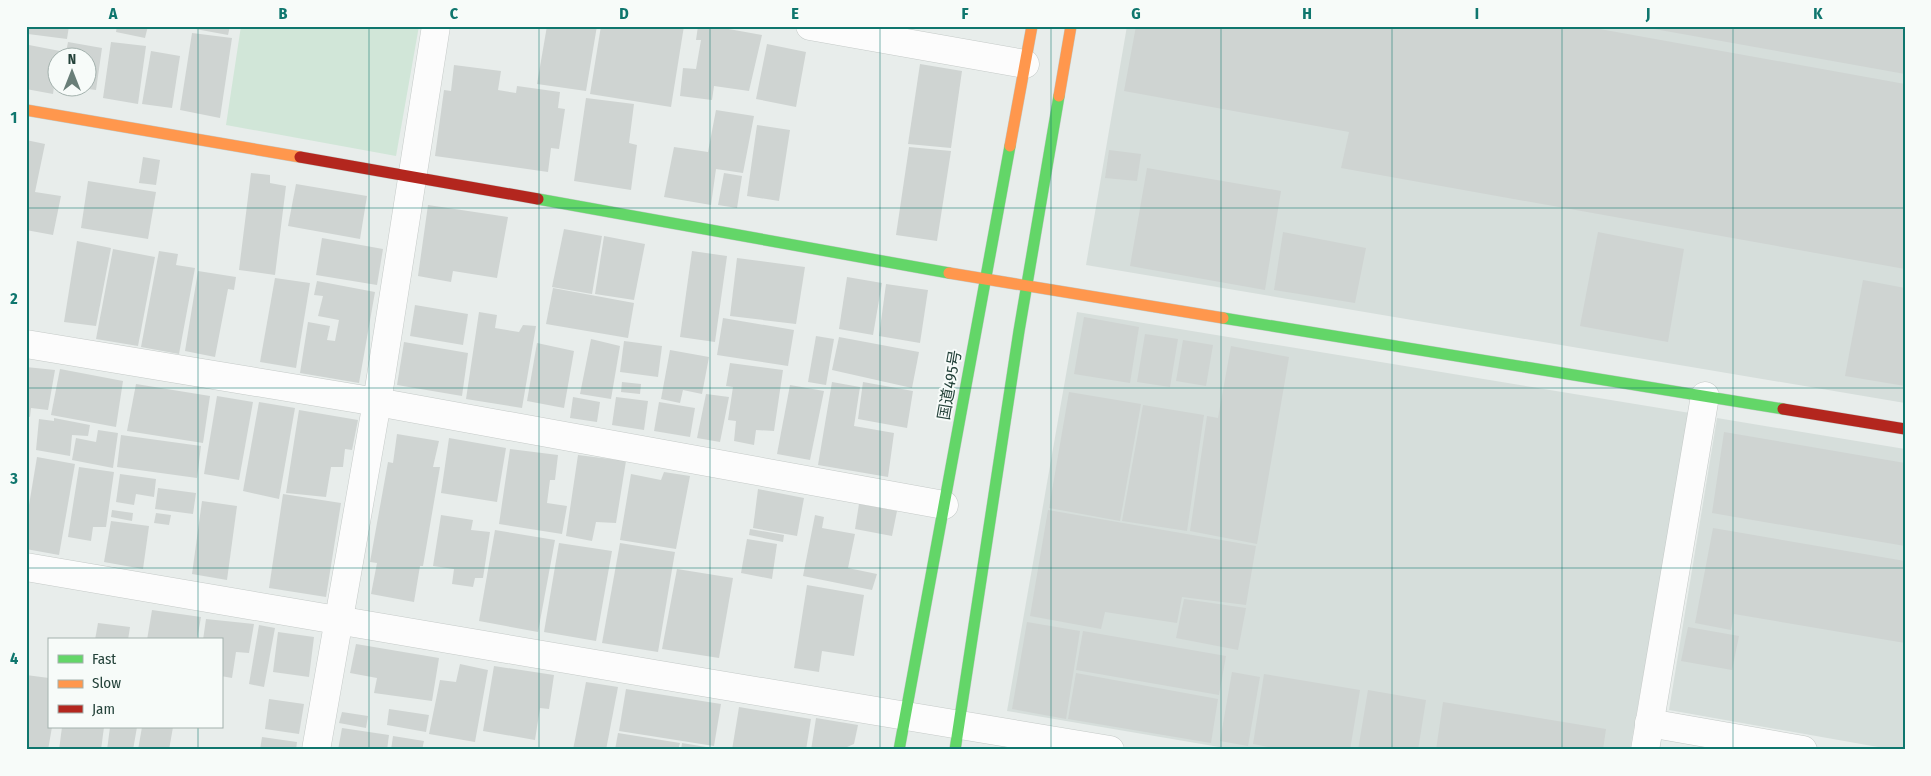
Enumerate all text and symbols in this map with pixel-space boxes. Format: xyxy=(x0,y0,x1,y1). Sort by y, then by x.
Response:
text: A xyxy=(108,4,118,23)
text: B xyxy=(279,4,288,23)
text: C xyxy=(450,4,459,23)
text: D xyxy=(619,4,629,23)
text: E xyxy=(791,4,799,23)
text: F xyxy=(961,4,969,23)
text: G xyxy=(1131,4,1141,23)
text: H xyxy=(1302,4,1312,23)
text: I xyxy=(1475,4,1479,23)
text: J xyxy=(1645,4,1650,23)
text: K xyxy=(1813,4,1823,23)
north arrow xyxy=(48,48,98,98)
text: N xyxy=(68,51,76,68)
text: 1 xyxy=(11,108,17,127)
text: 2 xyxy=(9,289,18,308)
street label: 国道495号 xyxy=(934,349,965,421)
text: 3 xyxy=(9,469,18,488)
legend xyxy=(48,638,222,728)
text: 4 xyxy=(10,649,18,668)
text: Fast xyxy=(92,650,116,668)
text: Slow xyxy=(92,674,121,692)
text: Jam xyxy=(92,700,115,718)

